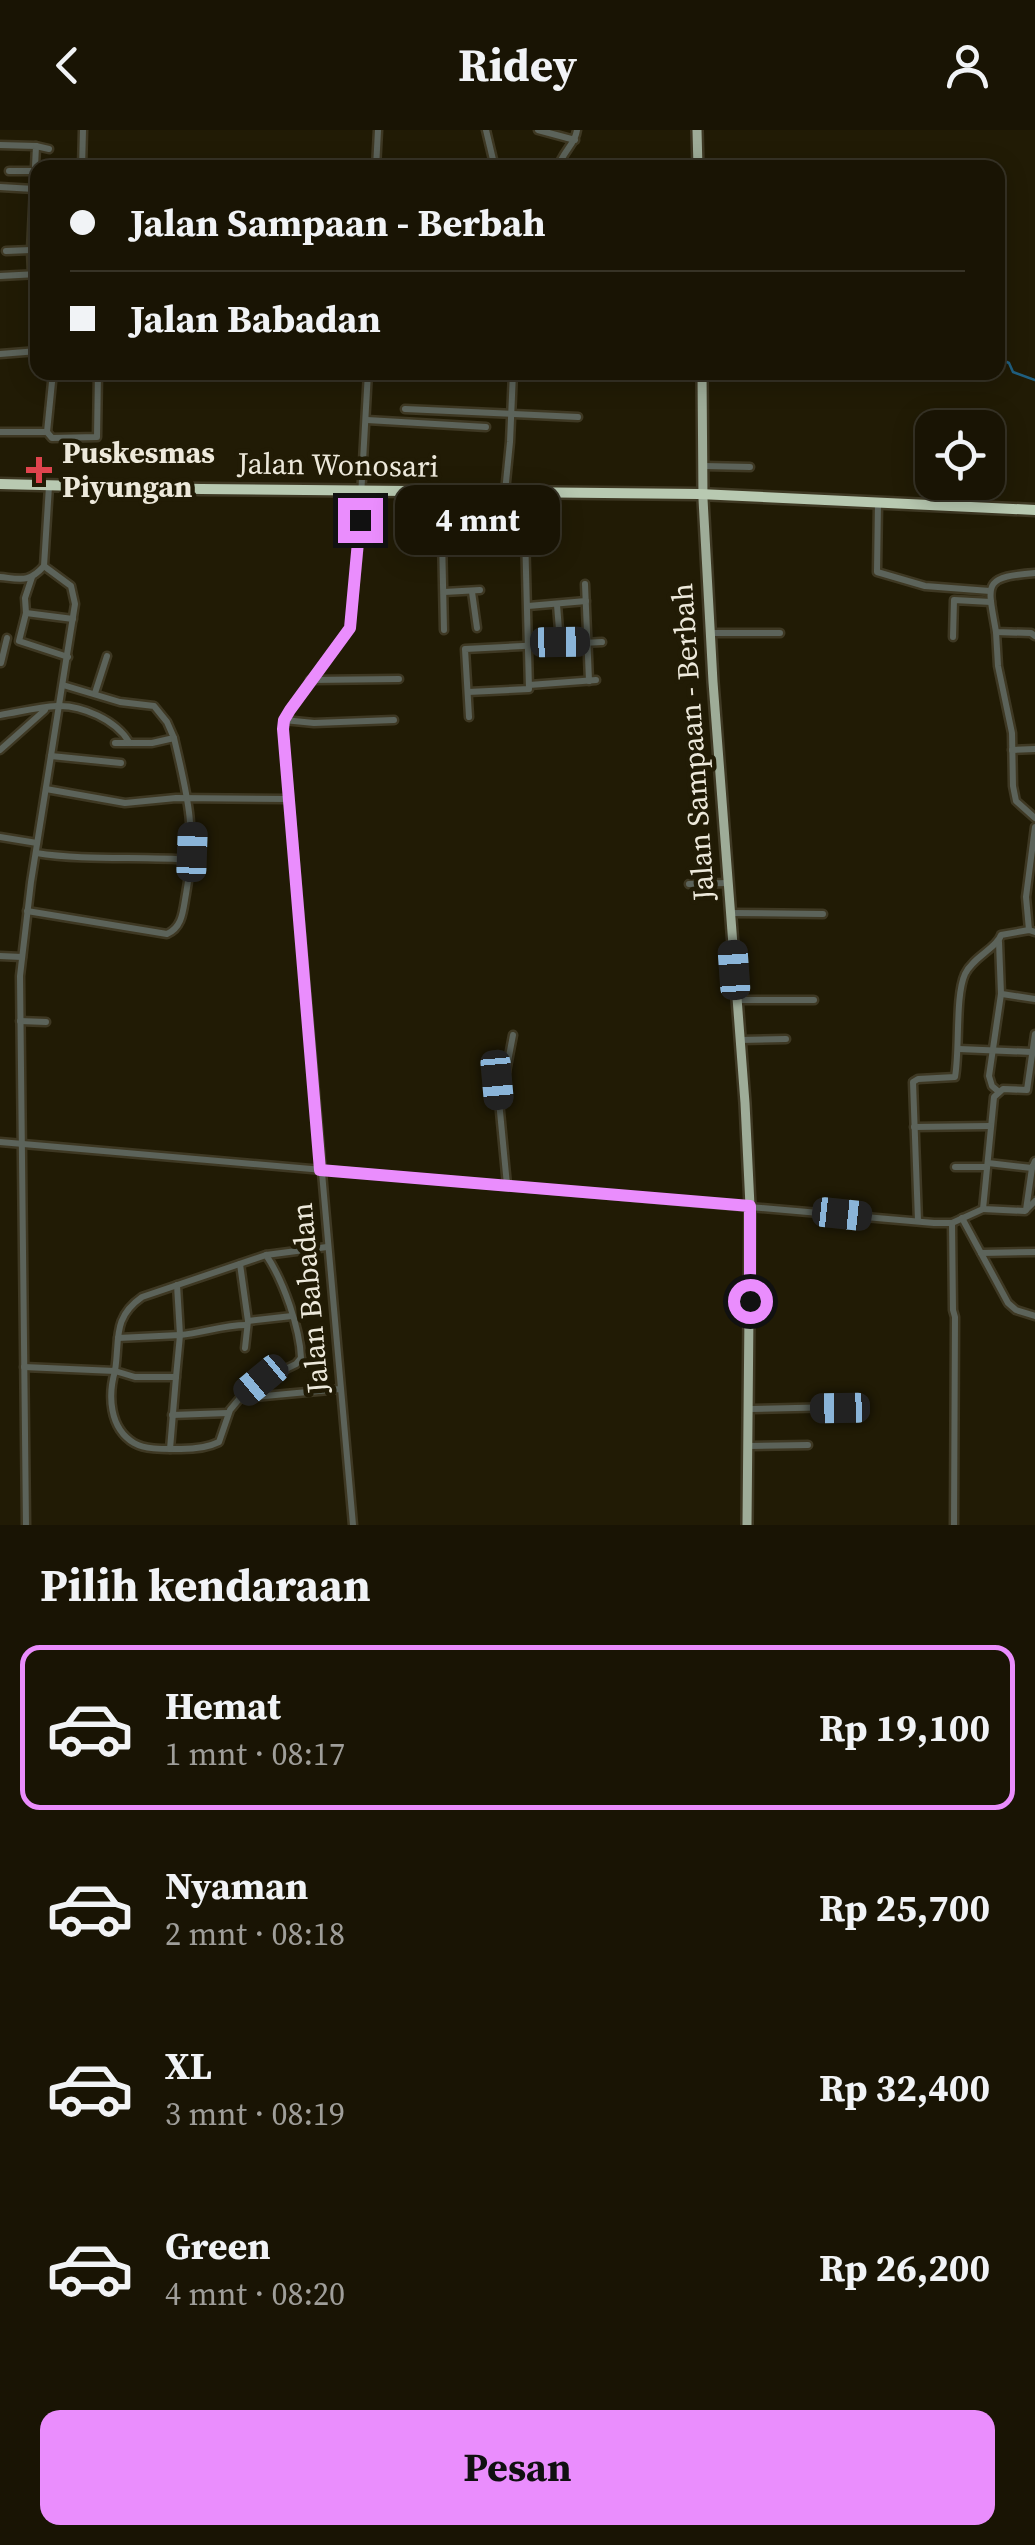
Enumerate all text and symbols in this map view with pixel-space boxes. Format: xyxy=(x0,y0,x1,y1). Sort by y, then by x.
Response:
text: Ridey xyxy=(458,34,577,96)
icon: back xyxy=(40,38,95,93)
icon: person xyxy=(940,38,995,93)
text: Jalan Sampaan - Berbah xyxy=(130,197,546,249)
text: Jalan Babadan xyxy=(130,293,381,345)
map controls xyxy=(915,410,1005,500)
button: locate xyxy=(915,410,1005,500)
place label: Puskesmas Piyungan xyxy=(62,432,215,507)
street label: Jalan Wonosari xyxy=(236,442,439,487)
marker: Puskesmas Piyungan xyxy=(26,457,52,483)
callout: 4 mnt xyxy=(395,485,560,555)
route end xyxy=(338,498,383,543)
text: 4 mnt xyxy=(435,498,520,542)
street label: Jalan Sampaan - Berbah xyxy=(661,582,724,903)
car xyxy=(530,626,590,658)
car xyxy=(176,821,208,883)
car xyxy=(717,939,751,1001)
car xyxy=(479,1049,515,1111)
car xyxy=(811,1196,873,1232)
street label: Jalan Babadan xyxy=(281,1201,338,1396)
route start xyxy=(728,1279,773,1324)
car xyxy=(228,1349,294,1411)
car xyxy=(810,1392,870,1424)
text: Pilih kendaraan xyxy=(40,1554,371,1616)
text: Hemat xyxy=(165,1680,281,1732)
icon: car xyxy=(45,1683,135,1773)
text: Rp 19,100 xyxy=(819,1702,990,1754)
text: 1 mnt · 08:17 xyxy=(165,1732,345,1776)
text: Nyaman xyxy=(165,1860,309,1912)
icon: car xyxy=(45,1863,135,1953)
text: Rp 25,700 xyxy=(819,1882,990,1934)
text: 2 mnt · 08:18 xyxy=(165,1912,345,1956)
text: XL xyxy=(165,2040,212,2092)
icon: car xyxy=(45,2043,135,2133)
text: Rp 32,400 xyxy=(819,2062,990,2114)
text: 3 mnt · 08:19 xyxy=(165,2092,345,2136)
text: Green xyxy=(165,2220,271,2272)
icon: car xyxy=(45,2223,135,2313)
text: Rp 26,200 xyxy=(819,2242,990,2294)
text: 4 mnt · 08:20 xyxy=(165,2272,345,2316)
button: Pesan xyxy=(40,2410,995,2525)

